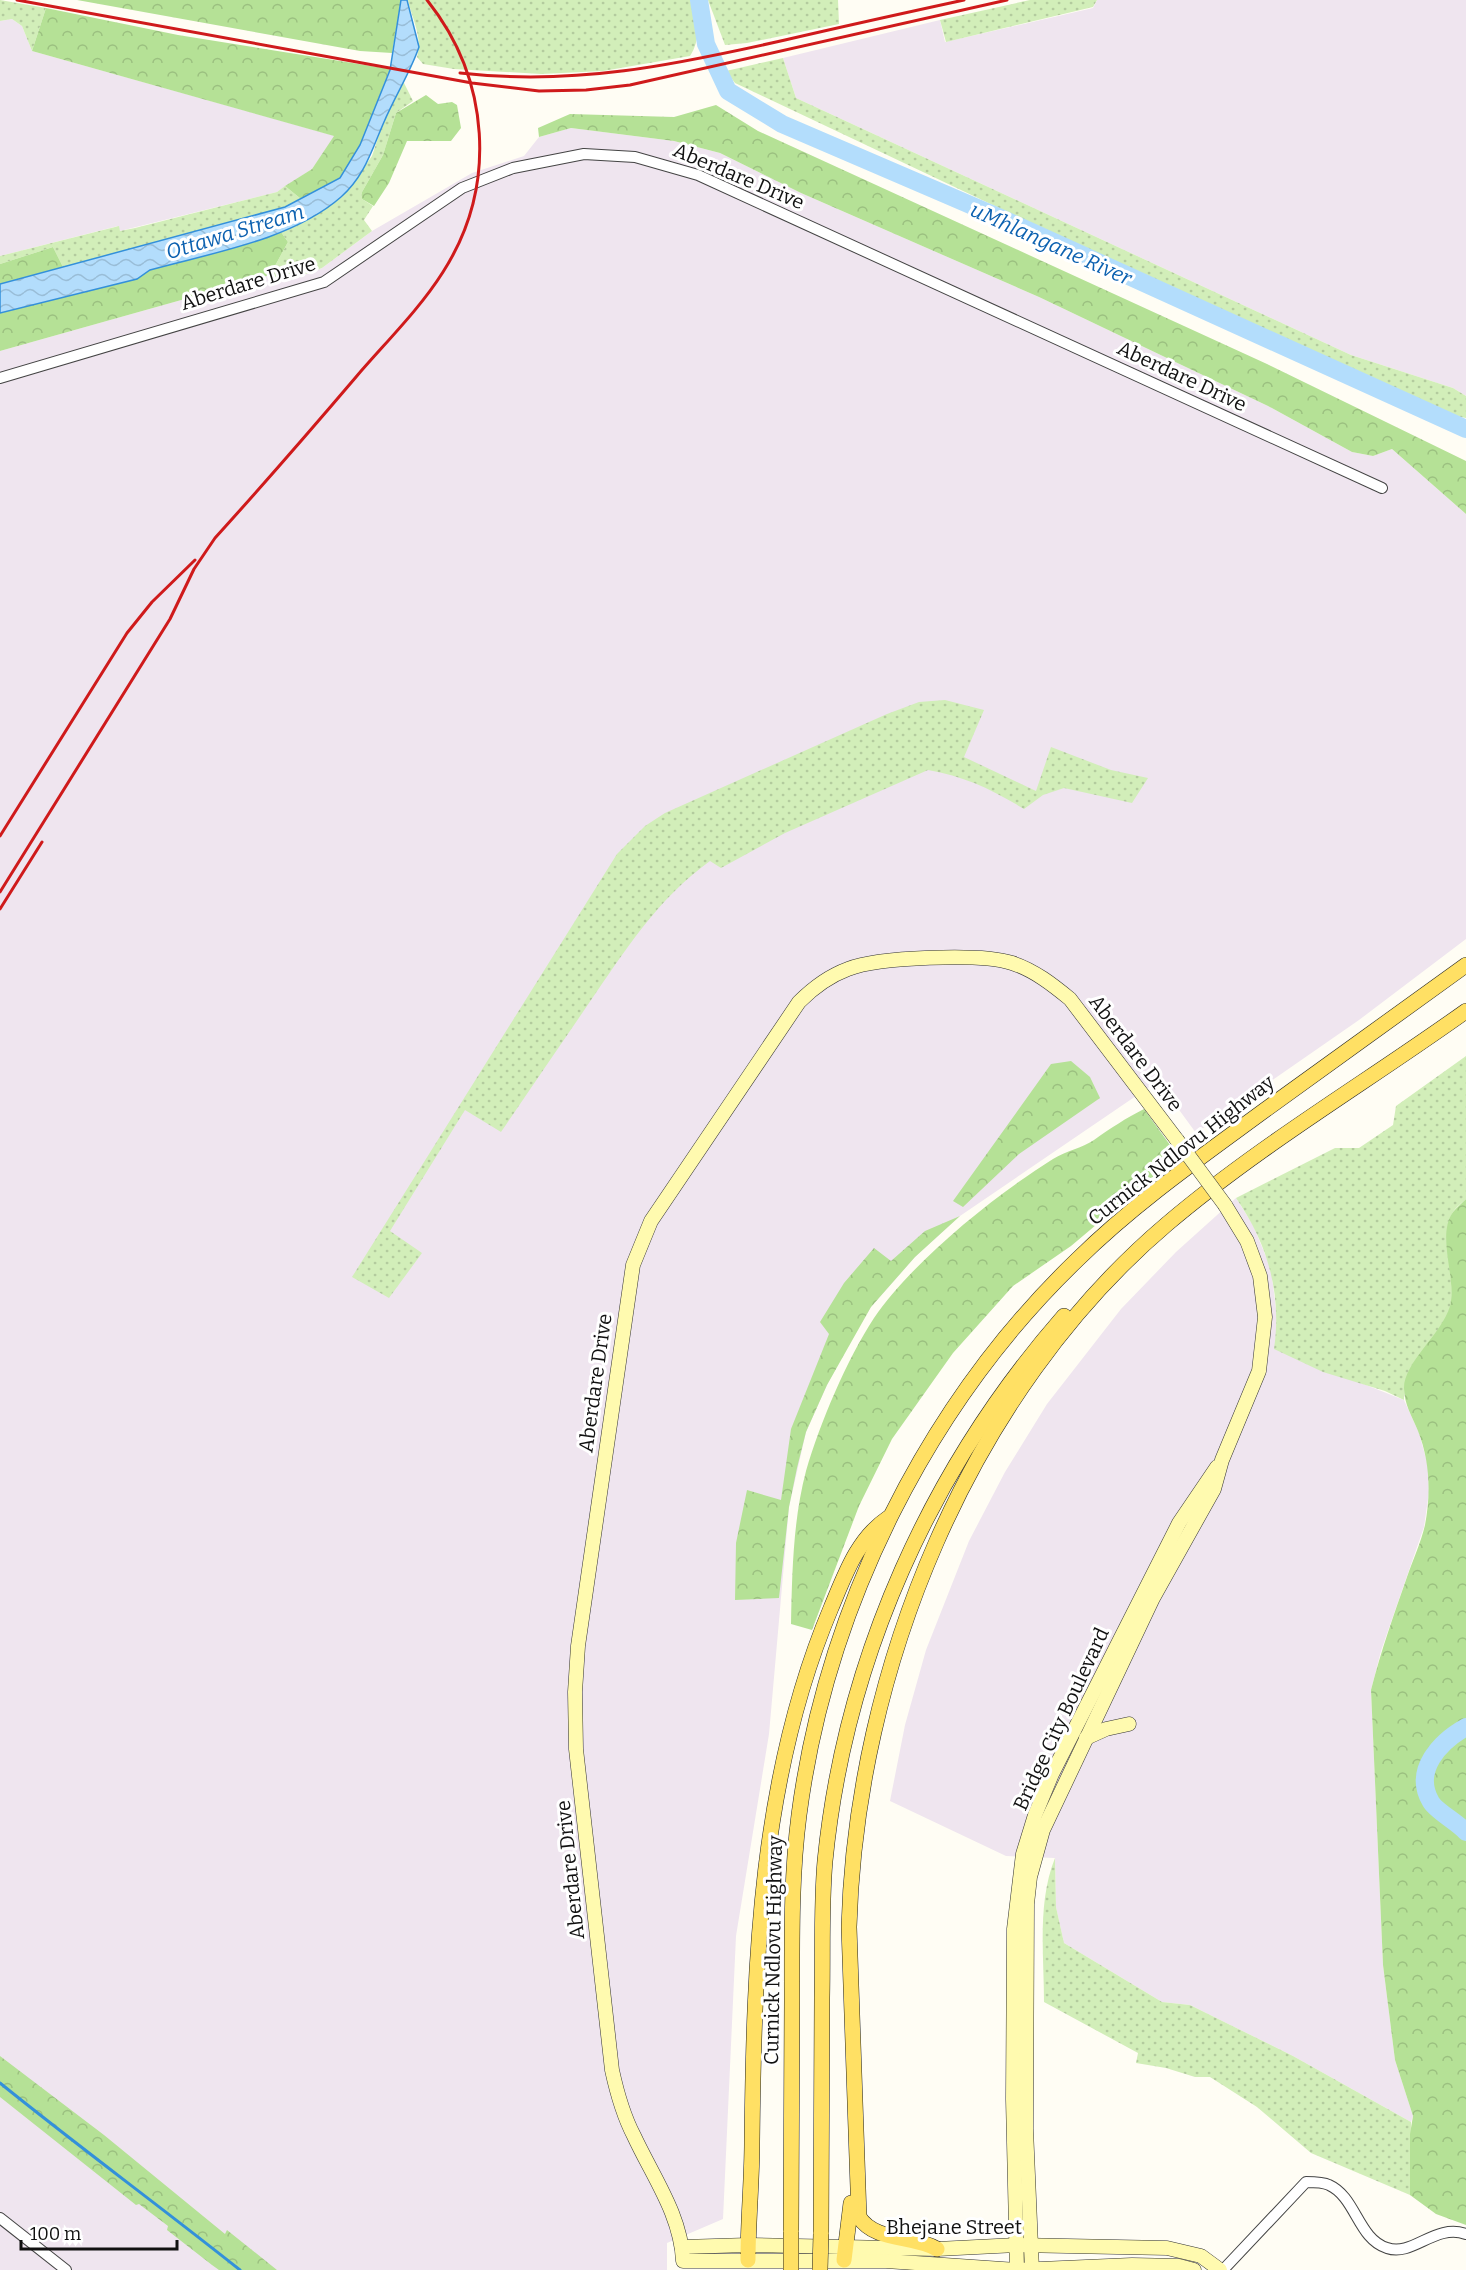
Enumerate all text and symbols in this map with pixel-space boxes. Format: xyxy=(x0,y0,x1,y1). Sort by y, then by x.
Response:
street label: Aberdare Drive xyxy=(670,138,808,214)
water label: uMhlangane River xyxy=(966,197,1137,292)
water label: Ottawa Stream xyxy=(163,199,307,265)
street label: Aberdare Drive xyxy=(178,251,318,315)
street label: Aberdare Drive xyxy=(1114,336,1250,416)
street label: Aberdare Drive xyxy=(1084,990,1188,1116)
street label: Curnick Ndlovu Highway xyxy=(1083,1070,1279,1230)
street label: Aberdare Drive xyxy=(573,1312,617,1454)
street label: Bridge City Boulevard xyxy=(1008,1624,1114,1814)
street label: Aberdare Drive xyxy=(551,1799,589,1941)
street label: Curnick Ndlovu Highway xyxy=(759,1835,787,2065)
scale bar xyxy=(21,2213,177,2251)
street label: Bhejane Street xyxy=(886,2215,1022,2240)
text: 100 m xyxy=(30,2223,81,2245)

